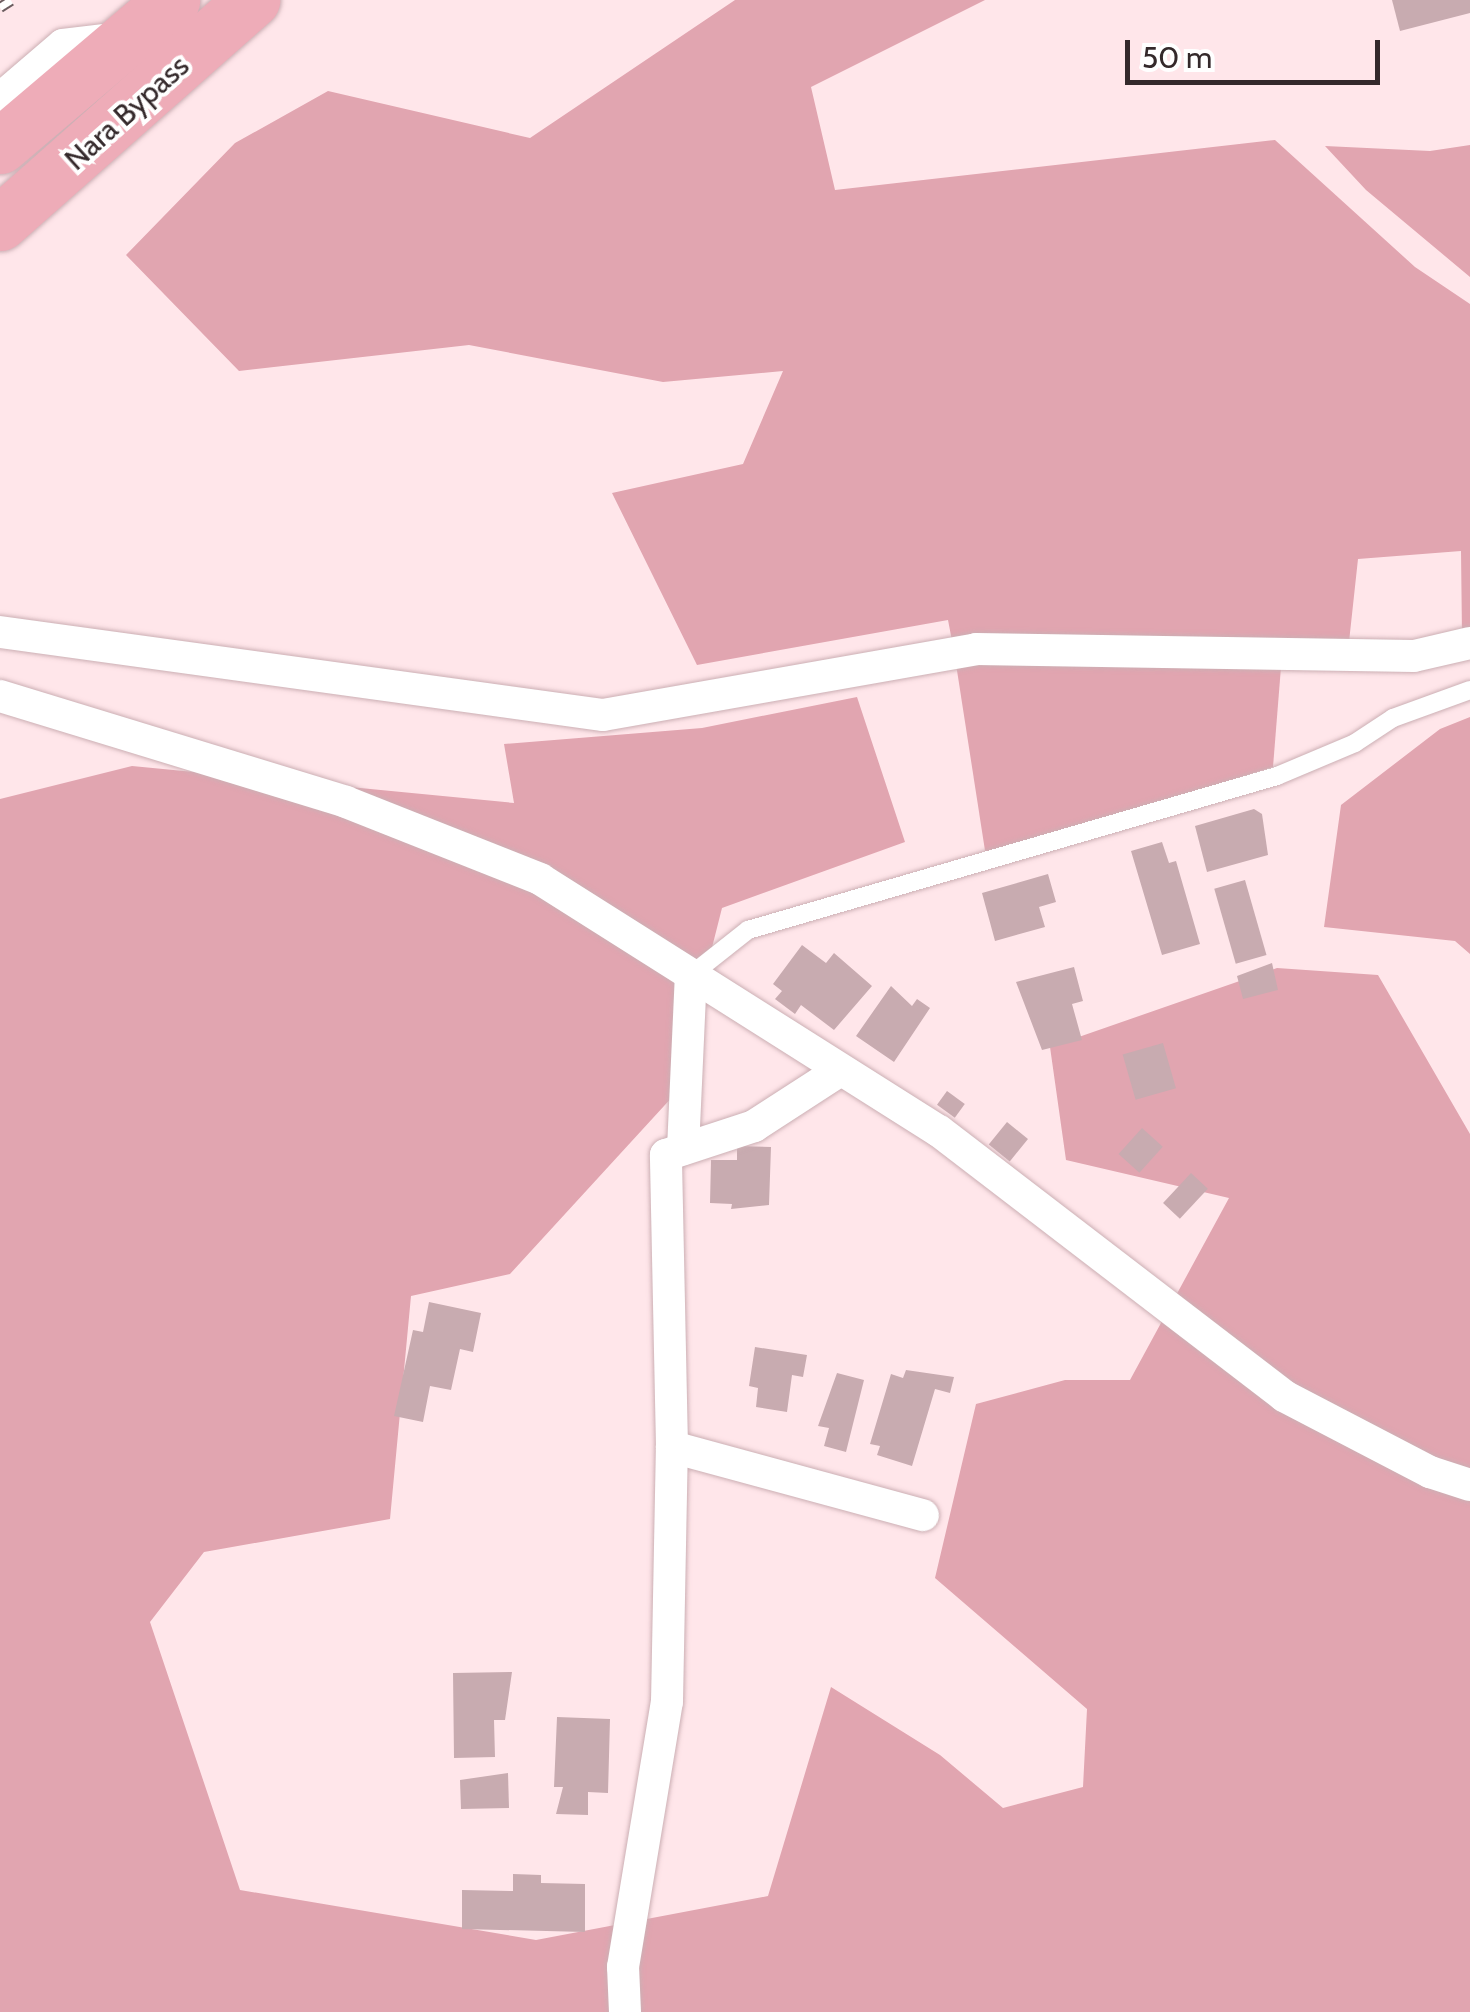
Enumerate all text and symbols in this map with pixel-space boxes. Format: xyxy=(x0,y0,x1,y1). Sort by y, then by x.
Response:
scale bar xyxy=(1130,20,1385,82)
text: 50 m xyxy=(1142,39,1212,76)
street label: Nara Bypass xyxy=(58,48,196,178)

